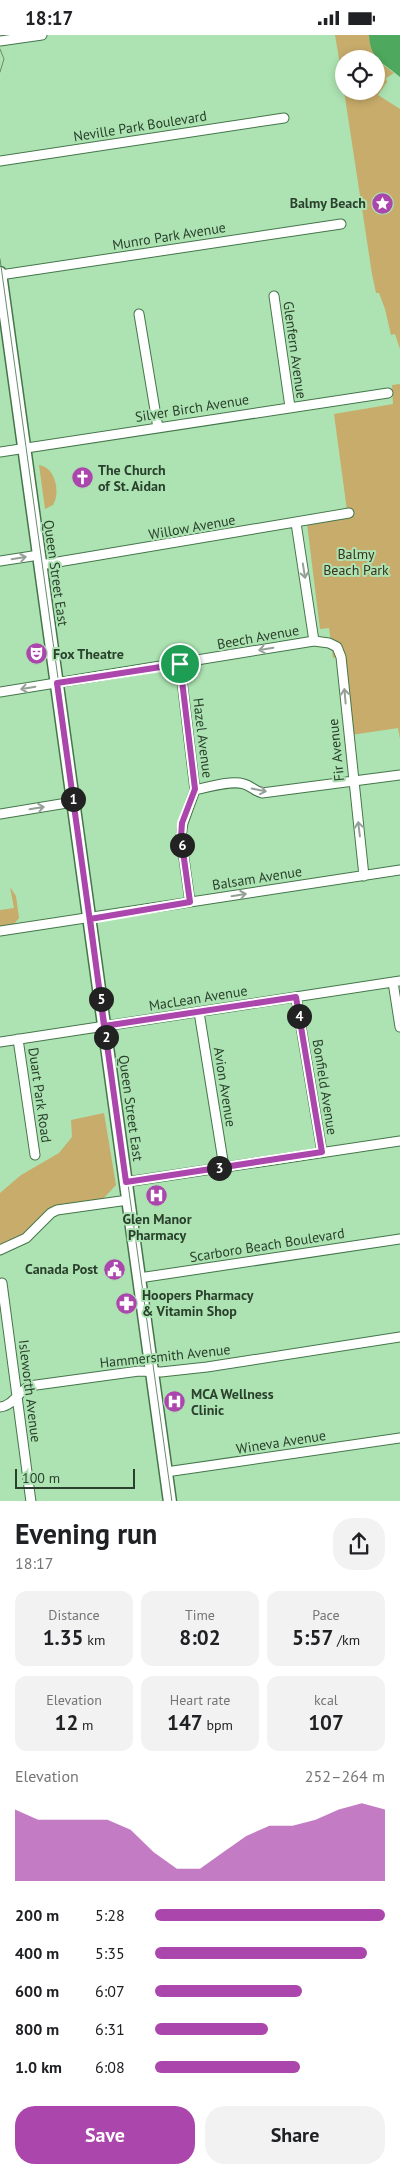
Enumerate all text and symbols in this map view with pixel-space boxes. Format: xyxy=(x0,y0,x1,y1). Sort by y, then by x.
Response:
text: 18:17 xyxy=(25,6,73,30)
map controls xyxy=(335,50,385,100)
button: locate xyxy=(335,50,385,100)
street label: Neville Park Boulevard xyxy=(72,107,208,145)
place icon: Balmy Beach xyxy=(370,191,394,215)
place label: Balmy Beach xyxy=(290,194,366,212)
street label: Munro Park Avenue xyxy=(111,218,227,254)
street label: Glenfern Avenue xyxy=(279,300,311,400)
street label: Silver Birch Avenue xyxy=(134,390,250,426)
place label: The Church of St. Aidan xyxy=(98,461,166,495)
church icon: The Church of St. Aidan xyxy=(70,466,94,490)
street label: Willow Avenue xyxy=(147,511,237,543)
street label: Queen Street East xyxy=(40,519,72,628)
park label: Balmy Beach Park xyxy=(323,545,389,579)
one-way arrow xyxy=(11,553,27,563)
one-way arrow xyxy=(299,563,309,579)
street label: Beech Avenue xyxy=(216,621,300,653)
theatre icon: Fox Theatre xyxy=(25,642,49,666)
pin xyxy=(159,643,201,685)
place label: Fox Theatre xyxy=(53,645,124,663)
one-way arrow xyxy=(259,645,275,655)
icon: arrive xyxy=(166,650,194,678)
one-way arrow xyxy=(21,683,37,693)
one-way arrow xyxy=(340,688,350,704)
street label: Hazel Avenue xyxy=(189,697,217,779)
street label: Fir Avenue xyxy=(324,718,348,782)
one-way arrow xyxy=(251,786,267,796)
pin: 1 xyxy=(60,787,86,811)
text: 1 xyxy=(70,790,77,808)
one-way arrow xyxy=(28,803,44,813)
one-way arrow xyxy=(354,821,364,837)
pin: 6 xyxy=(170,833,194,857)
text: 6 xyxy=(179,836,186,854)
street label: Balsam Avenue xyxy=(211,862,303,894)
one-way arrow xyxy=(230,890,246,900)
street label: MacLean Avenue xyxy=(147,981,249,1015)
pin: 5 xyxy=(88,987,114,1011)
text: 5 xyxy=(98,990,105,1008)
pin: 4 xyxy=(286,1003,312,1029)
text: 4 xyxy=(296,1007,303,1025)
pin: 2 xyxy=(94,1025,118,1049)
text: 2 xyxy=(103,1028,110,1046)
street label: Bonfield Avenue xyxy=(309,1038,341,1136)
street label: Duart Park Road xyxy=(24,1046,56,1144)
street label: Avion Avenue xyxy=(210,1046,240,1128)
street label: Queen Street East xyxy=(115,1054,147,1163)
pin: 3 xyxy=(206,1155,232,1181)
text: 3 xyxy=(216,1159,223,1177)
hospital icon: Glen Manor Pharmacy xyxy=(145,1184,169,1208)
place label: Glen Manor Pharmacy xyxy=(122,1210,192,1244)
street label: Scarboro Beach Boulevard xyxy=(188,1224,346,1266)
public building icon: Canada Post xyxy=(102,1257,126,1281)
place label: Canada Post xyxy=(25,1260,98,1278)
place label: Hoopers Pharmacy & Vitamin Shop xyxy=(142,1286,254,1320)
pharmacy icon: Hoopers Pharmacy & Vitamin Shop xyxy=(114,1291,138,1315)
street label: Isleworth Avenue xyxy=(15,1339,45,1443)
street label: Hammersmith Avenue xyxy=(99,1340,231,1372)
place label: MCA Wellness Clinic xyxy=(191,1385,274,1419)
hospital icon: MCA Wellness Clinic xyxy=(163,1390,187,1414)
street label: Wineva Avenue xyxy=(235,1426,327,1458)
scale bar xyxy=(15,1467,135,1490)
text: 100 m xyxy=(22,1469,60,1487)
text: Evening run xyxy=(15,1515,157,1552)
button: share xyxy=(333,1518,385,1570)
text: 18:17 xyxy=(15,1553,53,1573)
text: Distance xyxy=(48,1606,100,1624)
text: Time xyxy=(185,1606,215,1624)
text: Pace xyxy=(312,1606,340,1624)
text: 1.35 xyxy=(43,1624,84,1651)
text: 8:02 xyxy=(179,1624,221,1651)
text: 5:57 xyxy=(292,1624,333,1651)
text: km xyxy=(84,1631,105,1649)
text: /km xyxy=(333,1631,360,1649)
text: Elevation xyxy=(46,1691,102,1709)
text: Heart rate xyxy=(170,1691,230,1709)
text: kcal xyxy=(314,1691,338,1709)
text: 12 xyxy=(55,1709,78,1736)
text: 147 xyxy=(167,1709,203,1736)
text: 107 xyxy=(308,1709,344,1736)
text: m xyxy=(78,1716,93,1734)
text: bpm xyxy=(203,1716,233,1734)
text: Elevation xyxy=(15,1766,79,1786)
text: 252–264 m xyxy=(305,1766,385,1786)
text: 200 m xyxy=(15,1905,59,1925)
text: 5:28 xyxy=(95,1905,125,1925)
text: 400 m xyxy=(15,1943,59,1963)
text: 5:35 xyxy=(95,1943,125,1963)
text: 600 m xyxy=(15,1981,59,2001)
text: 6:07 xyxy=(95,1981,125,2001)
text: 800 m xyxy=(15,2019,59,2039)
text: 6:31 xyxy=(95,2019,125,2039)
text: 1.0 km xyxy=(15,2057,62,2077)
text: 6:08 xyxy=(95,2057,125,2077)
button: Save xyxy=(15,2106,195,2164)
button: Share xyxy=(205,2106,385,2164)

